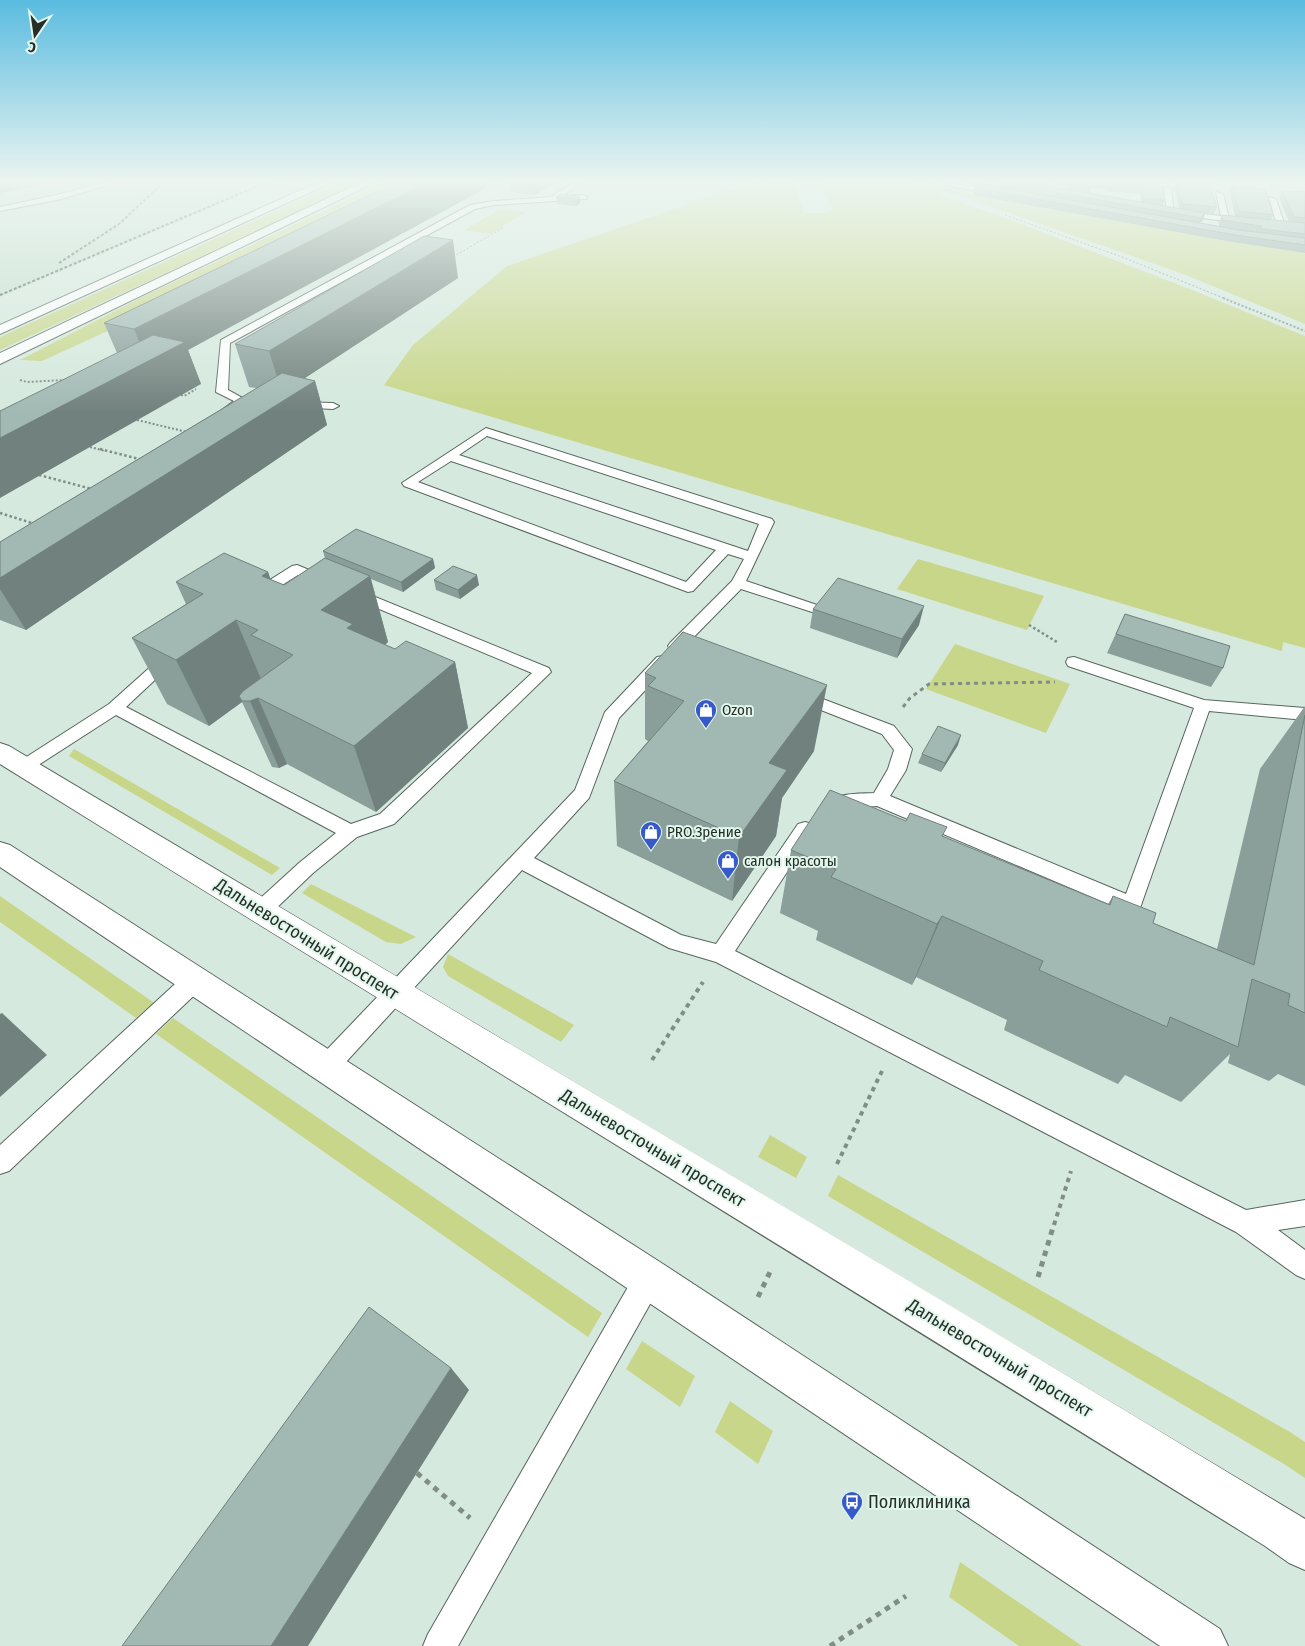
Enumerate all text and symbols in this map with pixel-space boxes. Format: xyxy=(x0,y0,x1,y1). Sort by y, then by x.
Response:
north arrow xyxy=(10,10,60,60)
text: С xyxy=(26,38,38,56)
shop icon: Ozon xyxy=(694,698,718,729)
place label: Ozon xyxy=(722,701,753,719)
shop icon: PRO.Зрение xyxy=(639,820,663,851)
place label: PRO.Зрение xyxy=(667,823,741,841)
shop icon: салон красоты xyxy=(716,849,740,880)
place label: салон красоты xyxy=(744,852,837,870)
street label: Дальневосточный проспект xyxy=(210,873,403,1005)
street label: Дальневосточный проспект xyxy=(556,1083,750,1212)
street label: Дальневосточный проспект xyxy=(903,1293,1097,1422)
bus stop icon: Поликлиника xyxy=(840,1490,864,1521)
place label: Поликлиника xyxy=(868,1491,971,1513)

